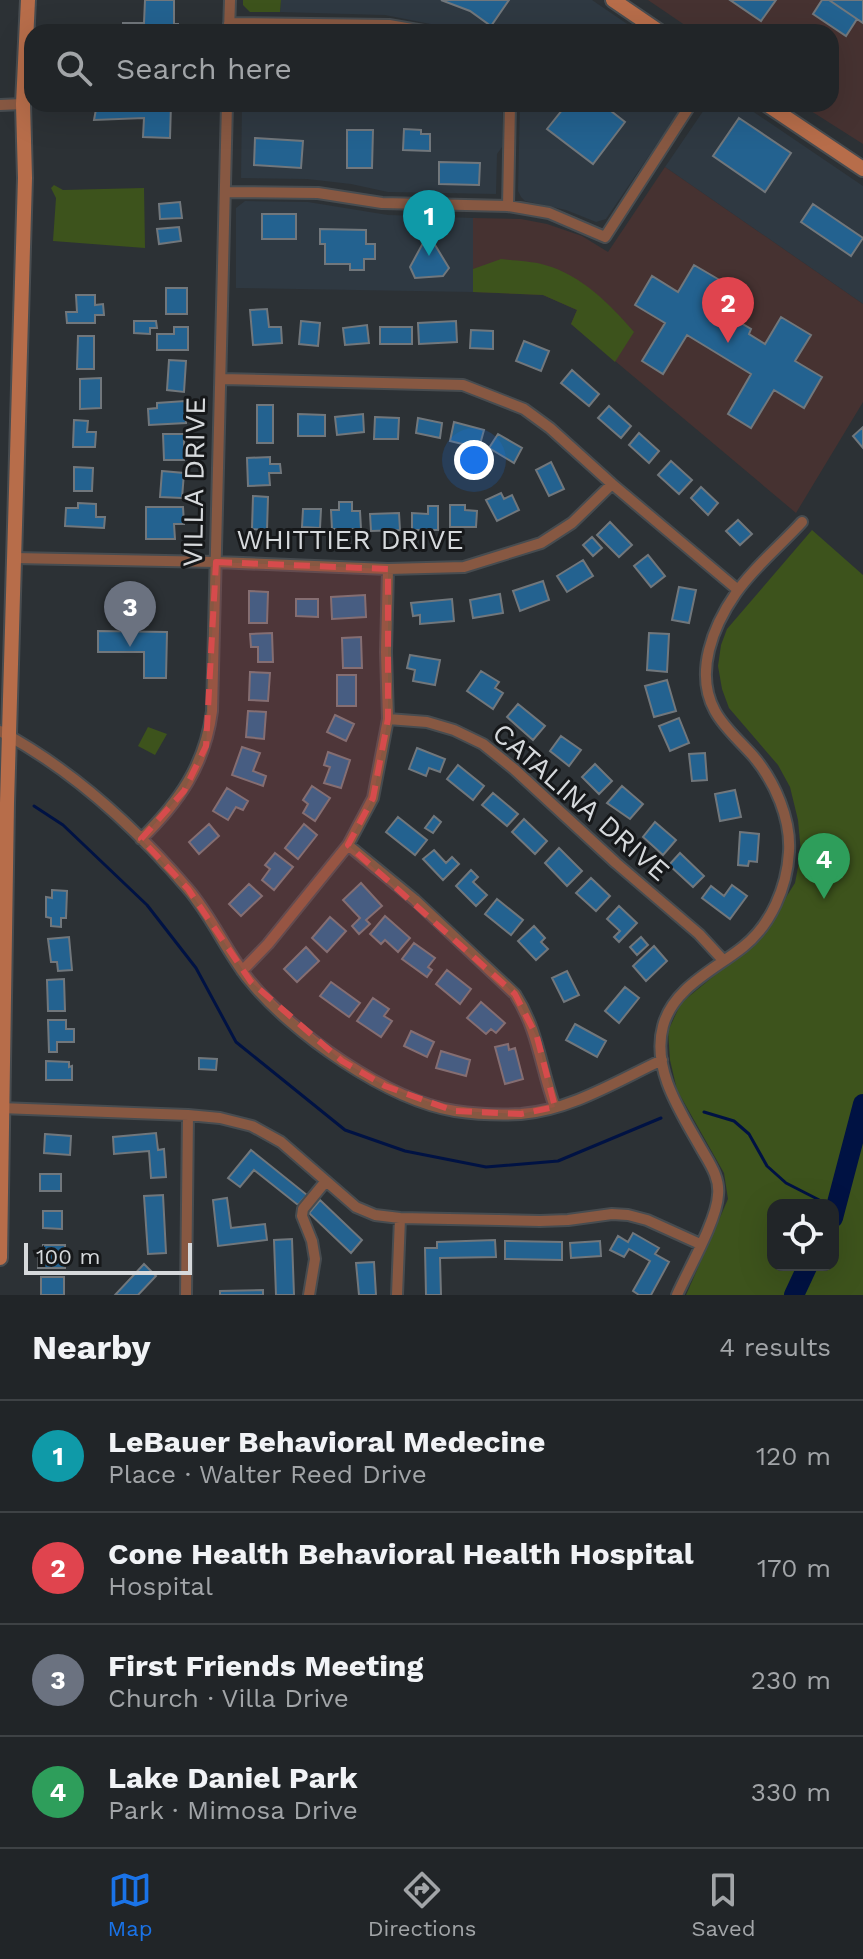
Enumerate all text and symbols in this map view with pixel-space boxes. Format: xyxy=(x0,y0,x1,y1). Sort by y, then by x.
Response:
search box xyxy=(24,24,839,112)
icon: search xyxy=(52,46,96,90)
text: Search here xyxy=(116,51,292,86)
pin: 1 xyxy=(403,190,455,256)
pin: 2 xyxy=(702,277,754,343)
street label: VILLA DRIVE xyxy=(176,397,212,567)
your location xyxy=(454,440,494,480)
street label: WHITTIER DRIVE xyxy=(237,523,464,556)
pin: 3 xyxy=(104,581,156,647)
street label: CATALINA DRIVE xyxy=(486,716,676,888)
pin: 4 xyxy=(798,833,850,899)
map controls xyxy=(767,1199,839,1271)
button: locate xyxy=(767,1199,839,1271)
scale bar xyxy=(24,1239,192,1275)
text: 100 m xyxy=(36,1244,100,1269)
text: Nearby xyxy=(32,1327,151,1367)
text: 4 results xyxy=(719,1332,831,1362)
text: LeBauer Behavioral Medecine xyxy=(108,1424,545,1459)
text: 1 xyxy=(52,1441,64,1471)
text: 120 m xyxy=(756,1441,831,1471)
text: Place · Walter Reed Drive xyxy=(108,1459,427,1489)
text: Cone Health Behavioral Health Hospital xyxy=(108,1536,694,1571)
text: 2 xyxy=(50,1553,66,1583)
text: 170 m xyxy=(757,1553,831,1583)
text: Hospital xyxy=(108,1571,213,1601)
text: First Friends Meeting xyxy=(108,1648,423,1683)
text: 3 xyxy=(50,1665,66,1695)
text: 230 m xyxy=(751,1665,831,1695)
text: Church · Villa Drive xyxy=(108,1683,349,1713)
text: Lake Daniel Park xyxy=(108,1760,358,1795)
text: 4 xyxy=(50,1777,66,1807)
text: 330 m xyxy=(751,1777,831,1807)
text: Park · Mimosa Drive xyxy=(108,1795,358,1825)
tab: Map xyxy=(108,1868,152,1941)
tab: Directions xyxy=(368,1868,476,1941)
tab: Saved xyxy=(692,1868,755,1941)

